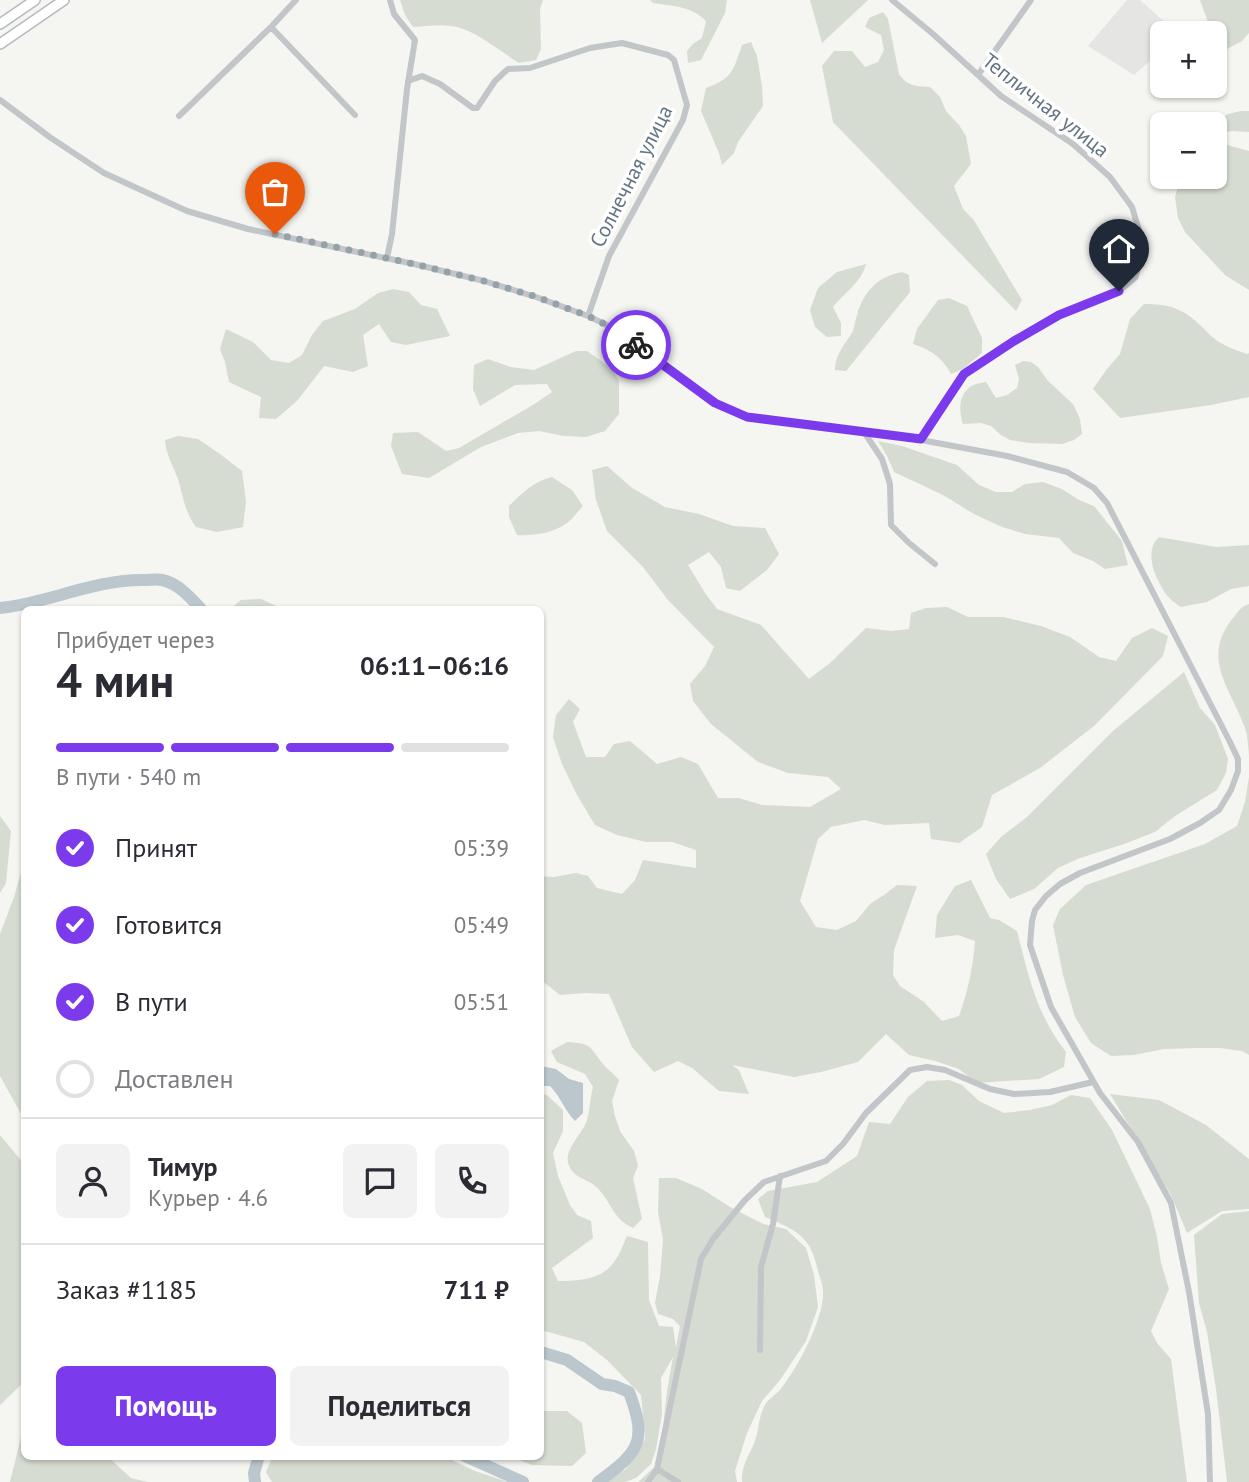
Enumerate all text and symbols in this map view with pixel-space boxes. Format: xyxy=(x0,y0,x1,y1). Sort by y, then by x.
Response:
map controls xyxy=(1150,21,1227,189)
button: + xyxy=(1150,21,1227,98)
street label: Тепличная улица xyxy=(977,47,1115,163)
street label: Солнечная улица xyxy=(584,100,678,252)
button: − xyxy=(1150,112,1227,189)
pin xyxy=(245,162,305,234)
icon: bag xyxy=(256,173,294,211)
pin xyxy=(1089,219,1149,291)
icon: home xyxy=(1100,230,1138,268)
courier xyxy=(601,310,671,380)
icon: bike xyxy=(617,326,655,364)
text: Прибудет через xyxy=(56,625,215,654)
text: 06:11–06:16 xyxy=(360,649,509,682)
text: 4 мин xyxy=(56,650,174,710)
text: В пути · 540 m xyxy=(56,762,201,791)
icon: check xyxy=(56,829,94,867)
text: Принят xyxy=(115,831,197,864)
text: 05:39 xyxy=(454,833,509,862)
icon: check xyxy=(56,906,94,944)
text: Готовится xyxy=(115,908,222,941)
text: 05:49 xyxy=(454,910,509,939)
icon: check xyxy=(56,983,94,1021)
text: В пути xyxy=(115,985,188,1018)
text: 05:51 xyxy=(454,987,509,1016)
text: Доставлен xyxy=(115,1062,234,1095)
button: person xyxy=(56,1144,130,1218)
button: chat xyxy=(343,1144,417,1218)
button: phone xyxy=(435,1144,509,1218)
text: Тимур xyxy=(148,1150,218,1183)
text: Курьер · 4.6 xyxy=(148,1183,268,1212)
text: Заказ #1185 xyxy=(56,1273,198,1306)
text: 711 ₽ xyxy=(443,1273,509,1306)
button: Помощь xyxy=(56,1366,276,1446)
button: Поделиться xyxy=(290,1366,509,1446)

